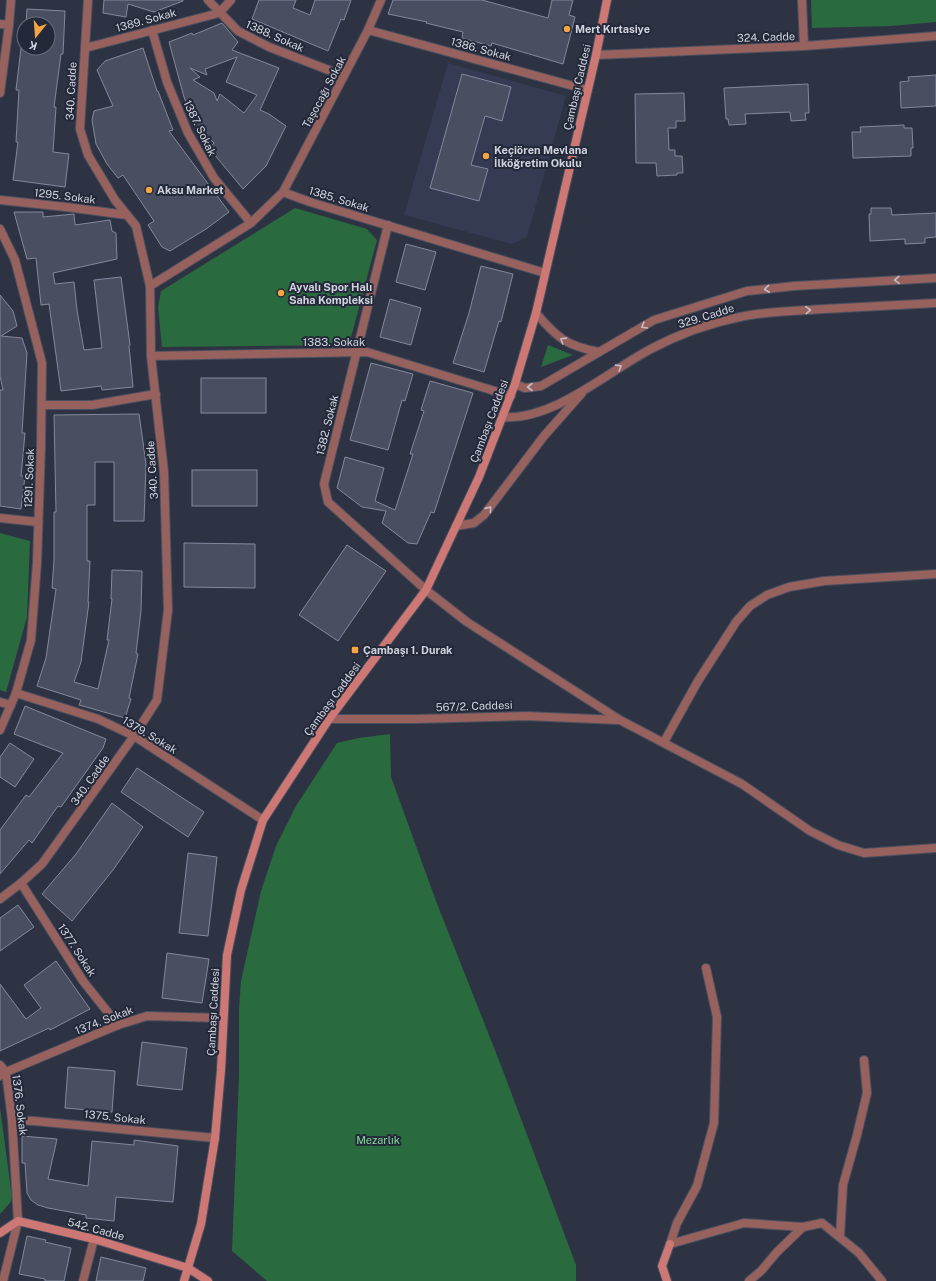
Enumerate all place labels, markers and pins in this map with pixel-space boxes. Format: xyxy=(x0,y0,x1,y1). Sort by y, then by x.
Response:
place label: Mert Kırtasiye xyxy=(575,23,650,35)
marker: Mert Kırtasiye xyxy=(562,24,572,34)
place label: Keçiören Mevlana İlköğretim Okulu xyxy=(494,144,587,169)
marker: Keçiören Mevlana İlköğretim Okulu xyxy=(481,151,491,161)
place label: Aksu Market xyxy=(157,184,224,196)
marker: Aksu Market xyxy=(144,185,154,195)
place label: Ayvalı Spor Halı Saha Kompleksi xyxy=(289,281,373,306)
marker: Ayvalı Spor Halı Saha Kompleksi xyxy=(276,288,286,298)
place label: Çambaşı 1. Durak xyxy=(363,644,453,657)
marker: Çambaşı 1. Durak xyxy=(350,645,360,655)

